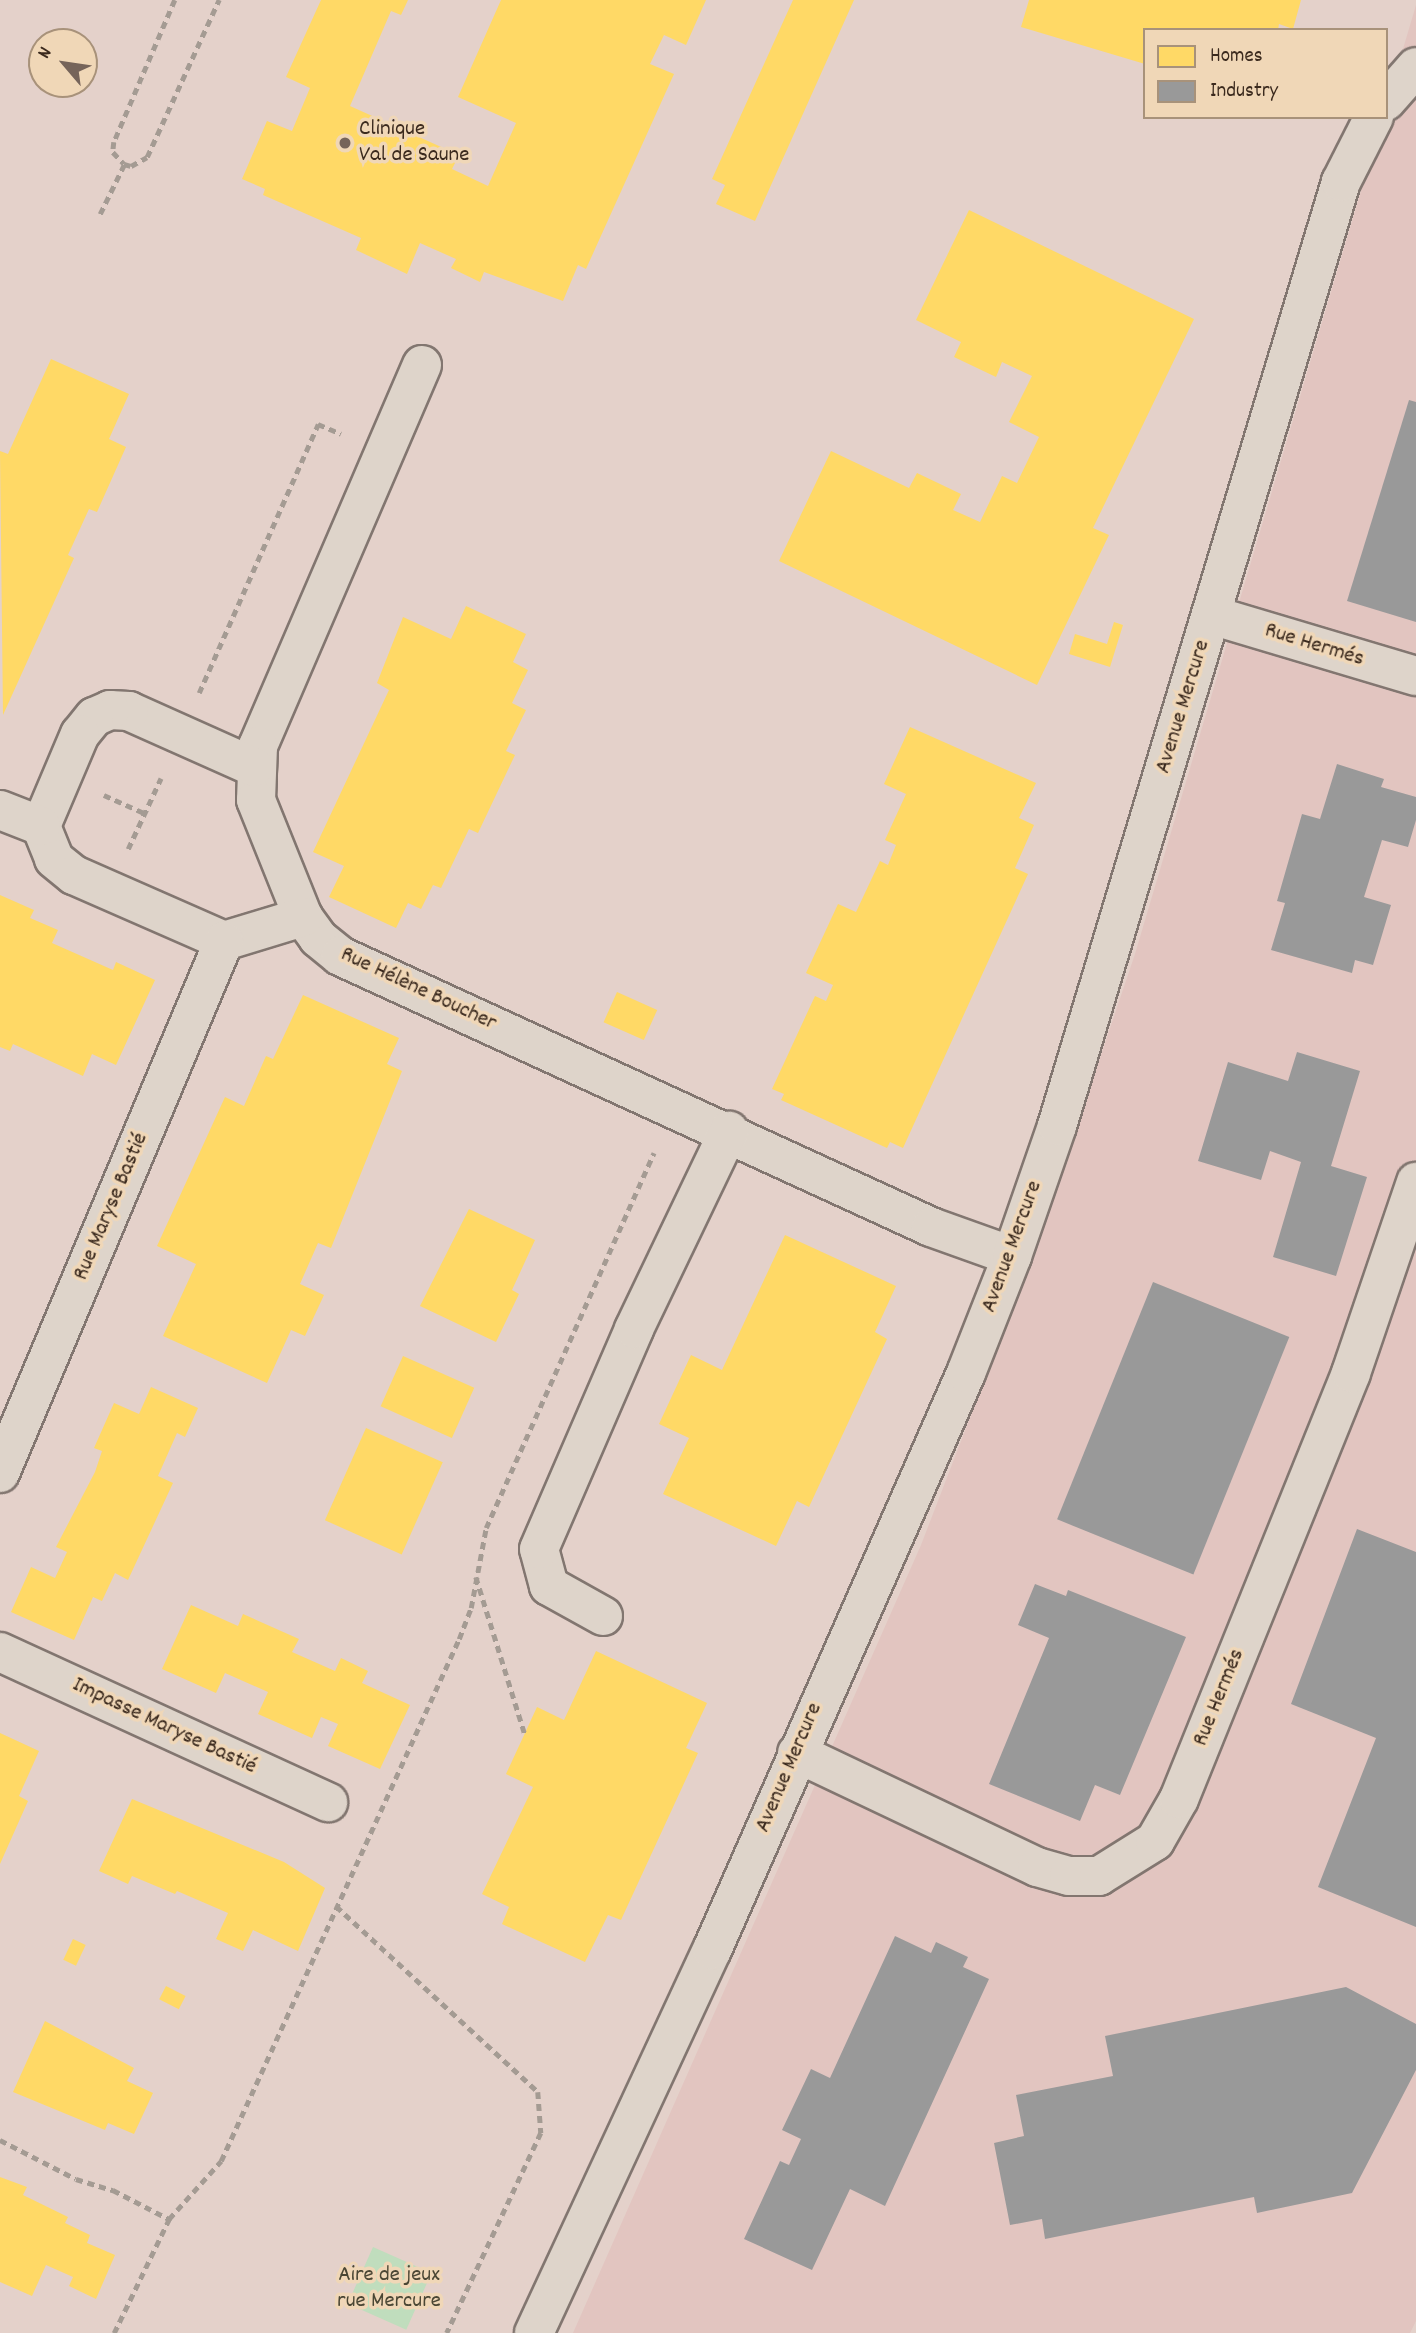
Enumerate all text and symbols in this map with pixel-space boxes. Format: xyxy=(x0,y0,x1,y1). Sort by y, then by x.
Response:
north arrow xyxy=(28,28,98,98)
legend xyxy=(1143,28,1388,119)
text: Homes xyxy=(1210,42,1263,72)
text: N xyxy=(32,43,60,64)
text: Industry xyxy=(1210,77,1278,107)
place label: Clinique Val de Saune xyxy=(359,116,469,170)
marker: Clinique Val de Saune xyxy=(337,135,353,151)
street label: Rue Hermés xyxy=(1261,618,1367,674)
street label: Avenue Mercure xyxy=(1151,637,1217,777)
street label: Rue Hélène Boucher xyxy=(336,942,500,1038)
street label: Rue Maryse Bastié xyxy=(68,1129,156,1285)
street label: Avenue Mercure xyxy=(976,1177,1050,1317)
street label: Rue Hermés xyxy=(1188,1645,1252,1751)
street label: Impasse Maryse Bastié xyxy=(67,1672,261,1782)
street label: Avenue Mercure xyxy=(750,1699,830,1837)
park label: Aire de jeux rue Mercure xyxy=(337,2262,441,2316)

